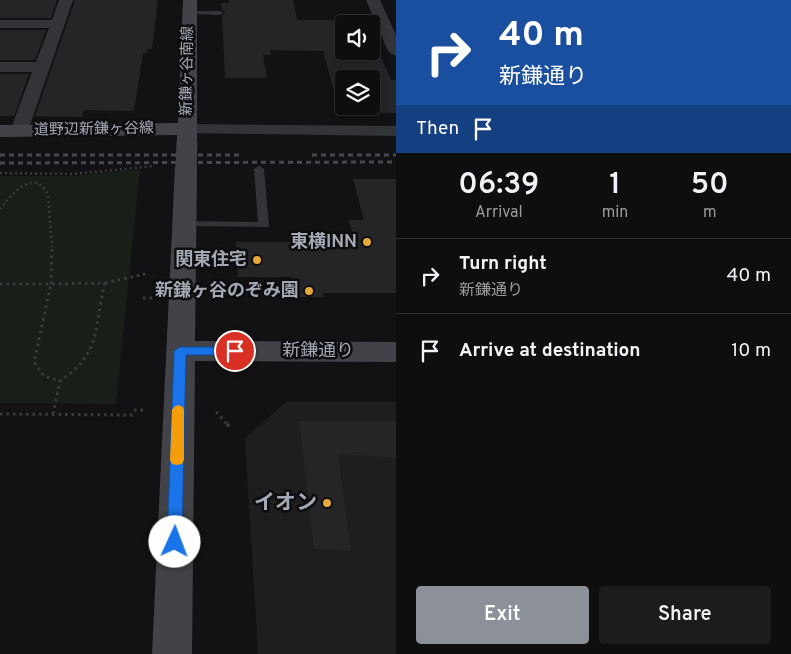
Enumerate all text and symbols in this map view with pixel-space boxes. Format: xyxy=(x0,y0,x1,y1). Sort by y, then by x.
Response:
text: 40 m xyxy=(499,14,584,58)
map controls xyxy=(335,15,380,115)
button: sound xyxy=(335,15,380,60)
icon: right xyxy=(416,20,481,85)
street label: 新鎌ヶ谷南線 xyxy=(177,26,198,116)
text: 新鎌通り xyxy=(499,64,587,91)
button: layers xyxy=(335,70,380,115)
icon: arrive xyxy=(469,115,497,143)
text: Then xyxy=(416,117,459,141)
street label: 道野辺新鎌ヶ谷線 xyxy=(34,118,154,141)
text: 06:39 xyxy=(458,167,539,204)
text: 1 xyxy=(609,167,621,204)
text: 50 xyxy=(691,167,729,204)
text: Arrival xyxy=(475,203,523,223)
text: min xyxy=(602,203,628,223)
text: m xyxy=(703,203,716,223)
place label: 東横INN xyxy=(290,231,357,254)
marker: 東横INN xyxy=(361,236,373,248)
place label: 関東住宅 xyxy=(175,249,247,272)
text: Turn right xyxy=(459,252,547,276)
marker: 関東住宅 xyxy=(251,254,263,266)
icon: right xyxy=(416,262,444,290)
text: 40 m xyxy=(726,264,771,288)
place label: 新鎌ヶ谷のぞみ園 xyxy=(155,280,299,303)
text: 新鎌通り xyxy=(459,281,523,301)
marker: 新鎌ヶ谷のぞみ園 xyxy=(303,285,315,297)
pin xyxy=(214,330,256,372)
icon: arrive xyxy=(221,337,249,365)
icon: arrive xyxy=(416,337,444,365)
text: Arrive at destination xyxy=(459,339,640,363)
text: 10 m xyxy=(731,339,771,363)
street label: 新鎌通り xyxy=(282,340,354,363)
place label: イオン xyxy=(254,490,317,517)
marker: イオン xyxy=(321,497,333,509)
position arrow xyxy=(148,515,200,567)
button: Exit xyxy=(416,586,589,644)
button: Share xyxy=(599,586,771,644)

